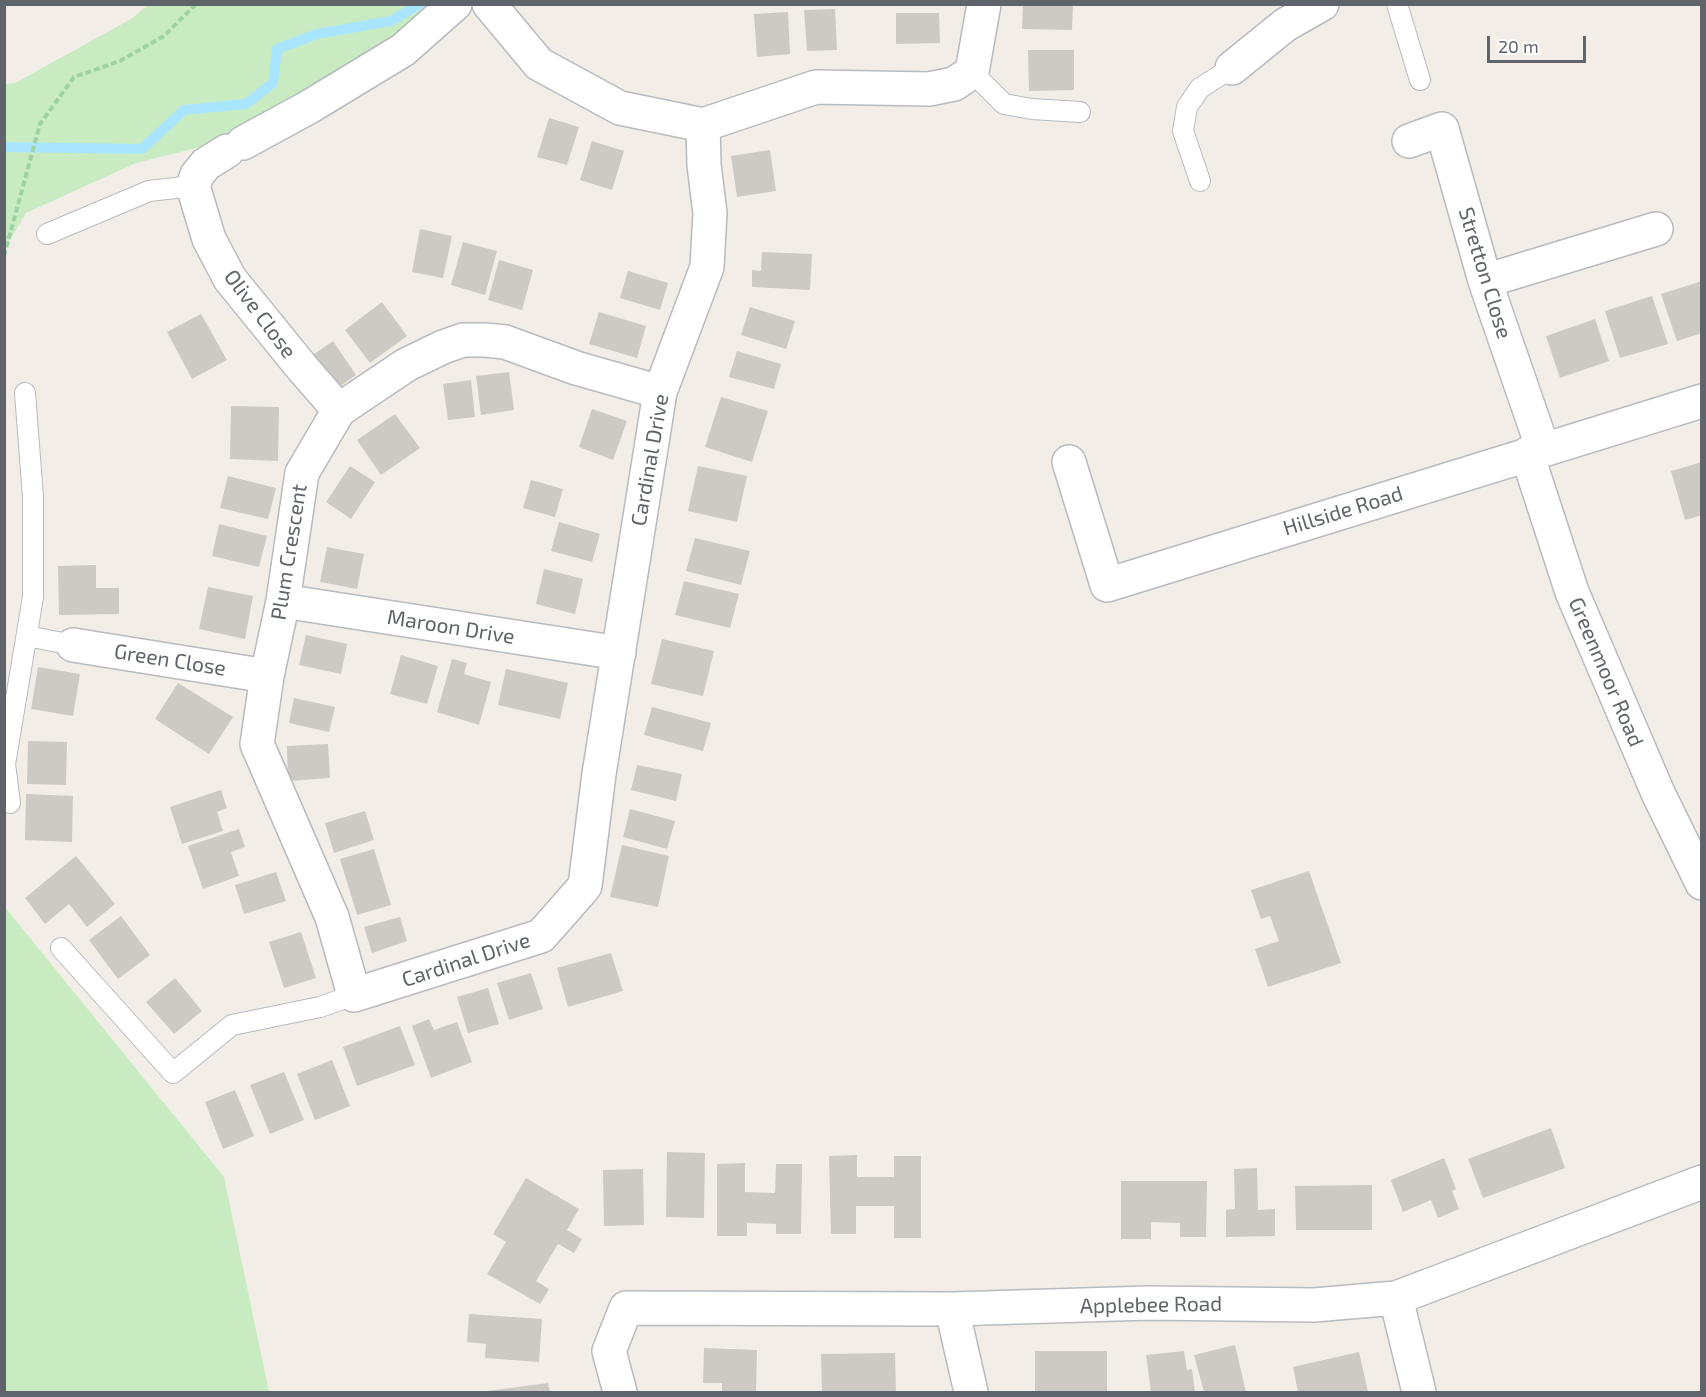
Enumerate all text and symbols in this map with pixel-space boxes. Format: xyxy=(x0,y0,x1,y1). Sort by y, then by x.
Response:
scale bar xyxy=(1490,24,1589,62)
text: 20 m xyxy=(1498,35,1539,57)
street label: Stretton Close xyxy=(1453,204,1517,342)
street label: Olive Close xyxy=(218,265,302,363)
street label: Cardinal Drive xyxy=(626,392,674,528)
street label: Hillside Road xyxy=(1280,481,1406,541)
street label: Plum Crescent xyxy=(266,482,312,622)
street label: Greenmoor Road xyxy=(1563,594,1649,750)
street label: Maroon Drive xyxy=(385,604,517,650)
street label: Green Close xyxy=(112,639,228,681)
street label: Cardinal Drive xyxy=(399,927,533,993)
street label: Applebee Road xyxy=(1080,1291,1222,1319)

